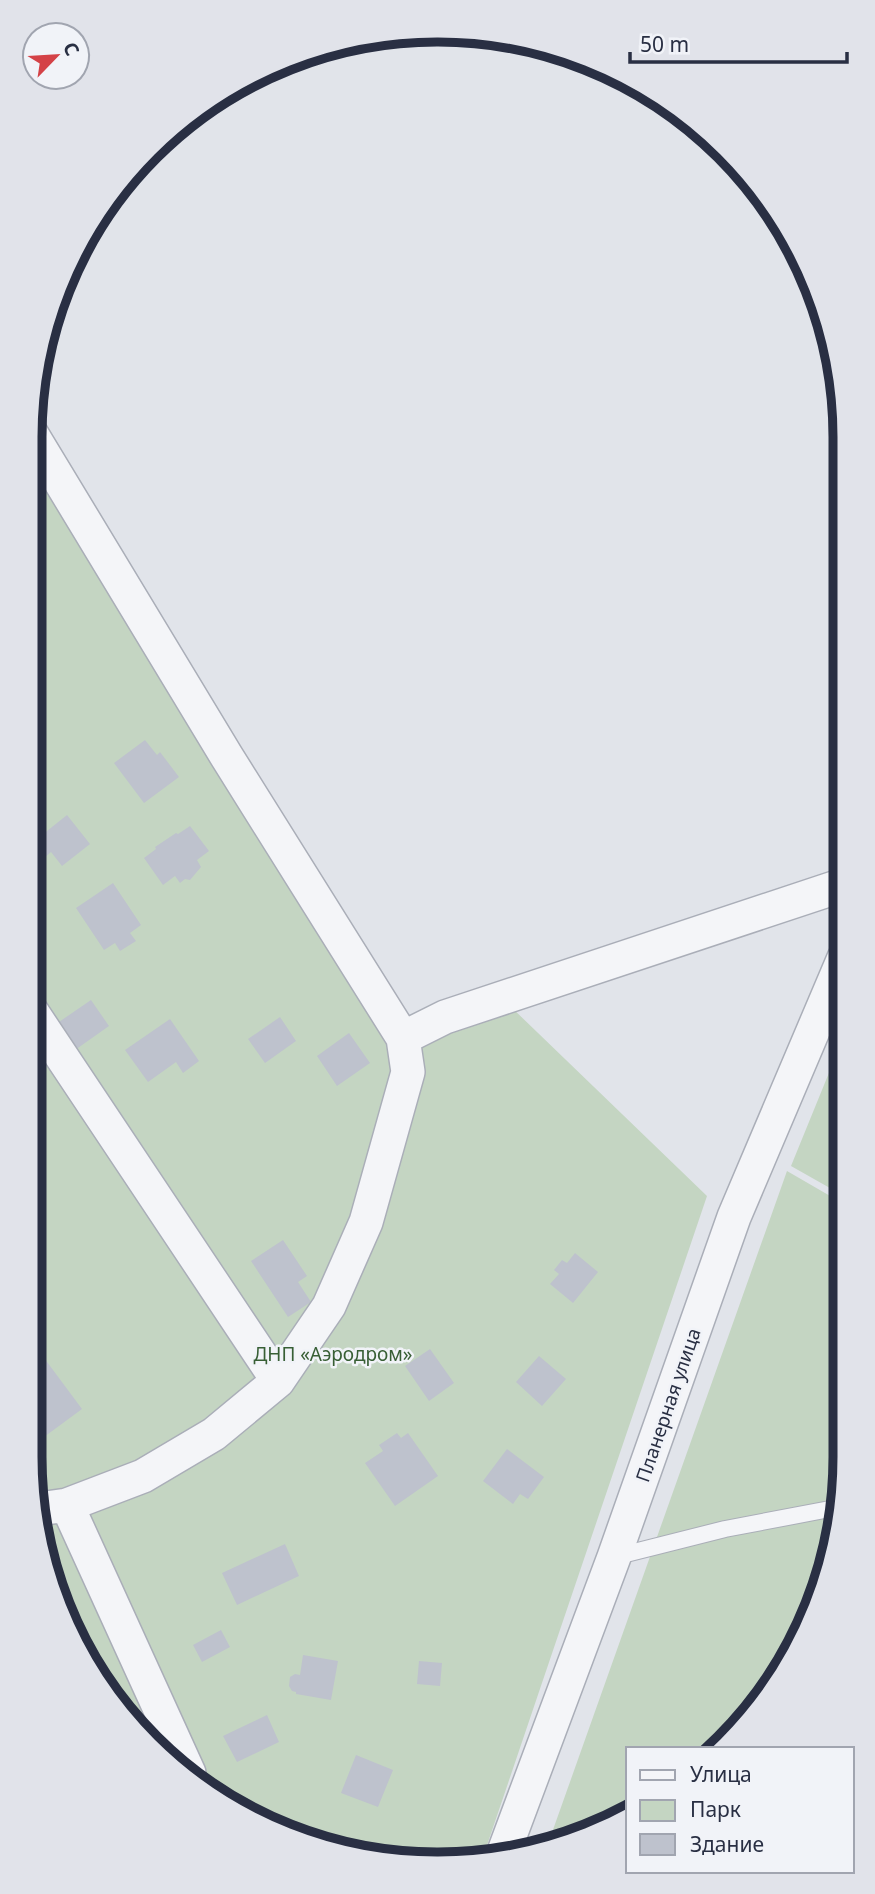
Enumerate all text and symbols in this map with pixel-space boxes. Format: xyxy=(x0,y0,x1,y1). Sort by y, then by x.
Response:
north arrow xyxy=(21,21,91,91)
scale bar xyxy=(630,21,847,65)
text: 50 m xyxy=(640,30,689,58)
text: С xyxy=(57,38,86,60)
street label: Планерная улица xyxy=(629,1324,707,1486)
park label: ДНП «Аэродром» xyxy=(253,1341,413,1367)
legend xyxy=(626,1747,854,1873)
text: Улица xyxy=(690,1760,752,1788)
text: Парк xyxy=(690,1795,741,1823)
text: Здание xyxy=(690,1830,764,1858)

